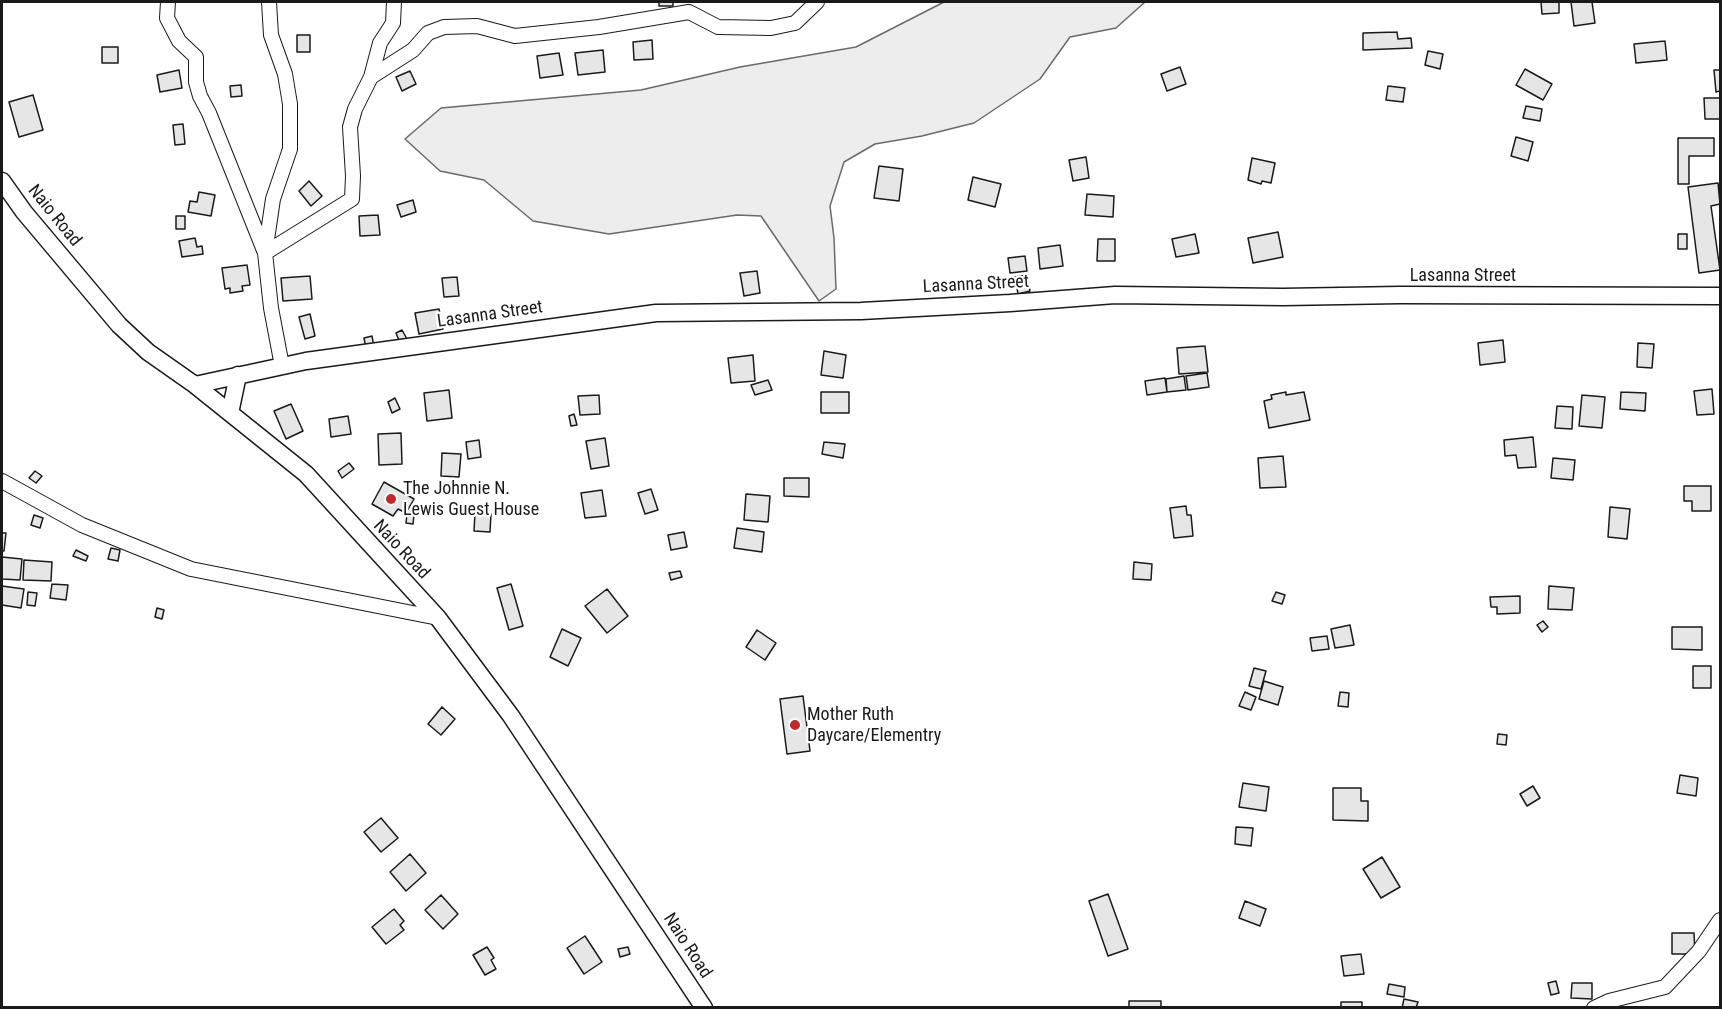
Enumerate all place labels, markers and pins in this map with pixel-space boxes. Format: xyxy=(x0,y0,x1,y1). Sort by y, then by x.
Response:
place label: The Johnnie N. Lewis Guest House xyxy=(403,478,539,520)
marker: The Johnnie N. Lewis Guest House xyxy=(384,492,398,506)
place label: Mother Ruth Daycare/Elementry xyxy=(807,704,941,746)
marker: Mother Ruth Daycare/Elementry xyxy=(788,718,802,732)

